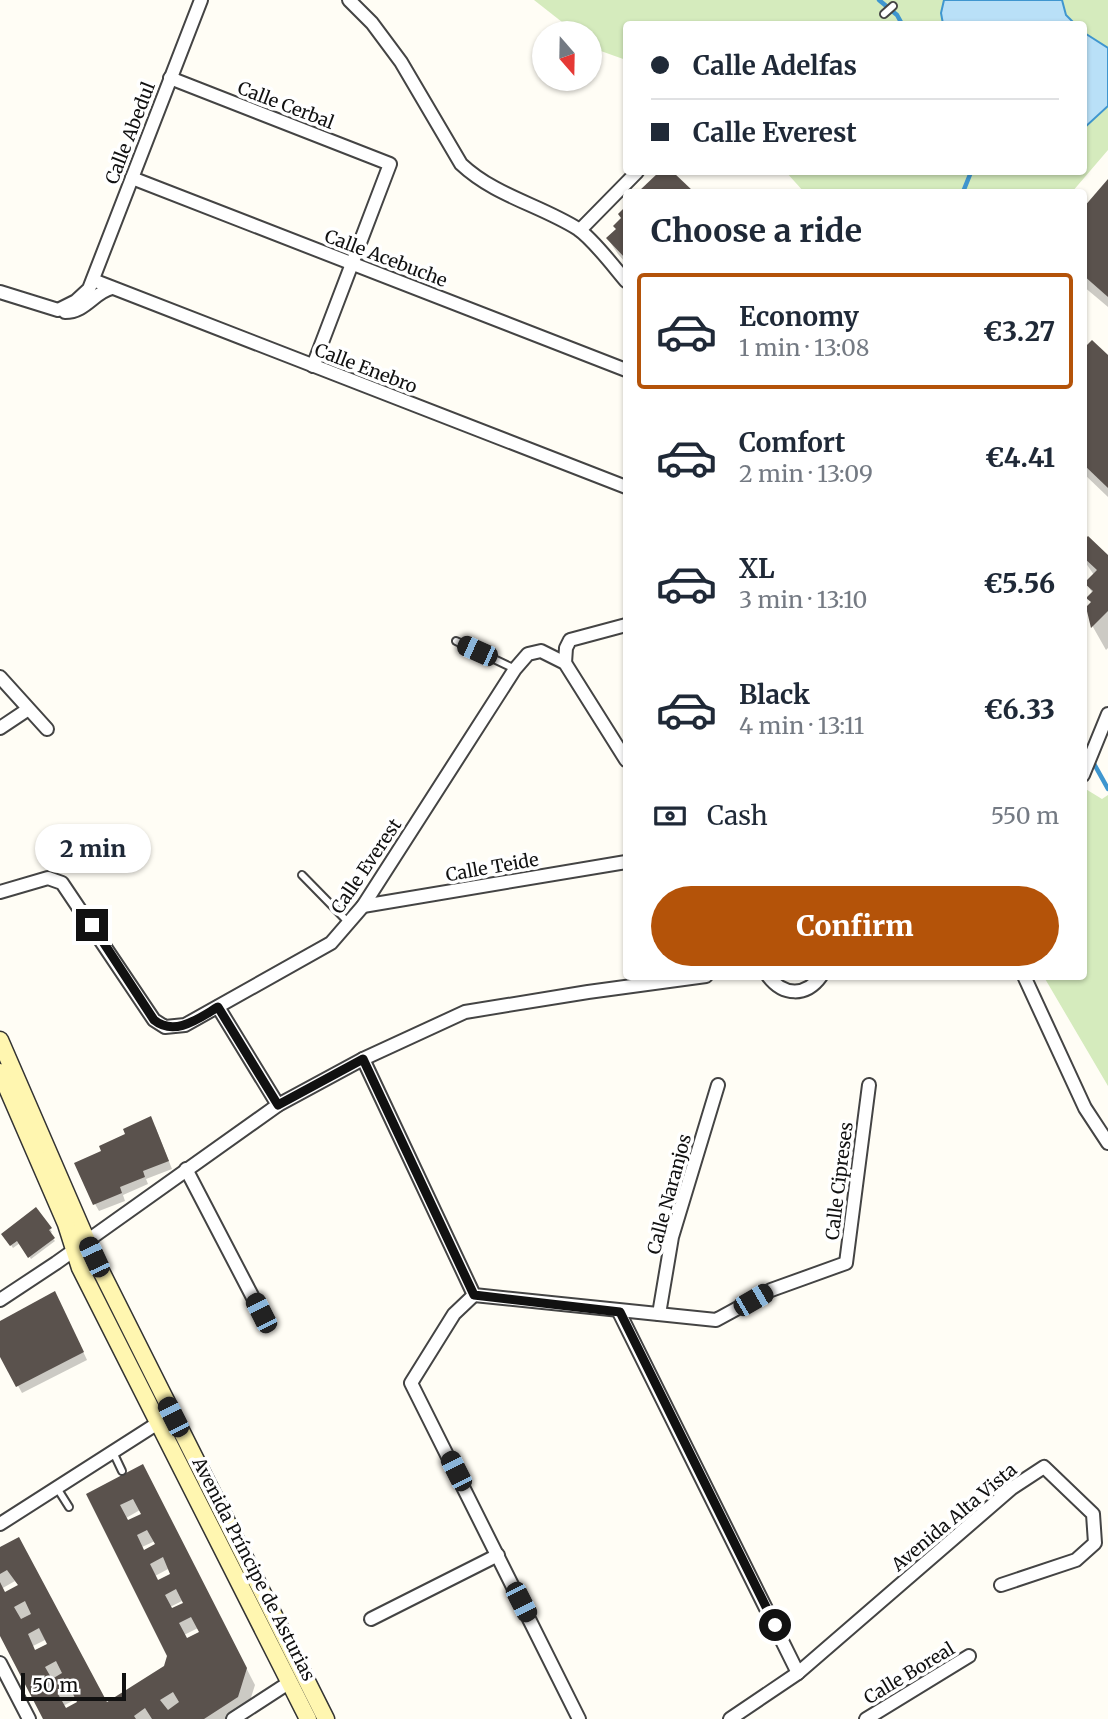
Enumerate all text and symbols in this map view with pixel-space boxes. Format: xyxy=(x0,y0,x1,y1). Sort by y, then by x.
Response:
north arrow xyxy=(532,21,602,91)
map controls xyxy=(532,21,602,91)
text: Calle Adelfas xyxy=(693,49,857,82)
street label: Calle Cerbal xyxy=(234,76,338,134)
street label: Calle Abedul xyxy=(100,78,160,187)
text: Calle Everest xyxy=(693,116,857,149)
text: Choose a ride xyxy=(651,211,862,251)
street label: Calle Acebuche xyxy=(321,224,451,292)
icon: car xyxy=(655,300,718,363)
text: Economy xyxy=(739,300,859,333)
text: €3.27 xyxy=(983,315,1055,348)
text: 1 min · 13:08 xyxy=(739,333,869,362)
street label: Calle Enebro xyxy=(312,338,420,398)
icon: car xyxy=(655,426,718,489)
text: Comfort xyxy=(739,426,845,459)
text: €4.41 xyxy=(985,441,1055,474)
text: 2 min · 13:09 xyxy=(739,459,873,488)
icon: car xyxy=(655,552,718,615)
text: XL xyxy=(739,552,775,585)
text: €5.56 xyxy=(983,567,1055,600)
text: 3 min · 13:10 xyxy=(739,585,867,614)
car xyxy=(454,633,501,669)
icon: car xyxy=(655,678,718,741)
text: Black xyxy=(739,678,810,711)
text: €6.33 xyxy=(984,693,1055,726)
text: 4 min · 13:11 xyxy=(739,711,864,740)
icon: cash xyxy=(651,797,689,835)
text: Cash xyxy=(707,799,768,832)
text: 550 m xyxy=(991,801,1059,830)
street label: Calle Everest xyxy=(326,814,406,918)
callout: 2 min xyxy=(34,824,150,872)
text: 2 min xyxy=(60,834,126,863)
street label: Calle Teide xyxy=(444,848,540,886)
button: Confirm xyxy=(651,886,1059,966)
route end xyxy=(76,909,108,941)
street label: Calle Cipreses xyxy=(820,1120,858,1241)
street label: Calle Naranjos xyxy=(642,1131,696,1257)
car xyxy=(76,1234,113,1280)
car xyxy=(730,1280,777,1320)
car xyxy=(243,1290,280,1336)
car xyxy=(155,1394,192,1440)
car xyxy=(438,1448,475,1494)
street label: Avenida Príncipe de Asturias xyxy=(187,1452,321,1685)
street label: Avenida Alta Vista xyxy=(886,1458,1022,1577)
car xyxy=(503,1579,540,1625)
route start xyxy=(759,1609,791,1641)
street label: Calle Boreal xyxy=(859,1637,959,1709)
scale bar xyxy=(21,1670,126,1702)
text: 50 m xyxy=(32,1673,78,1697)

